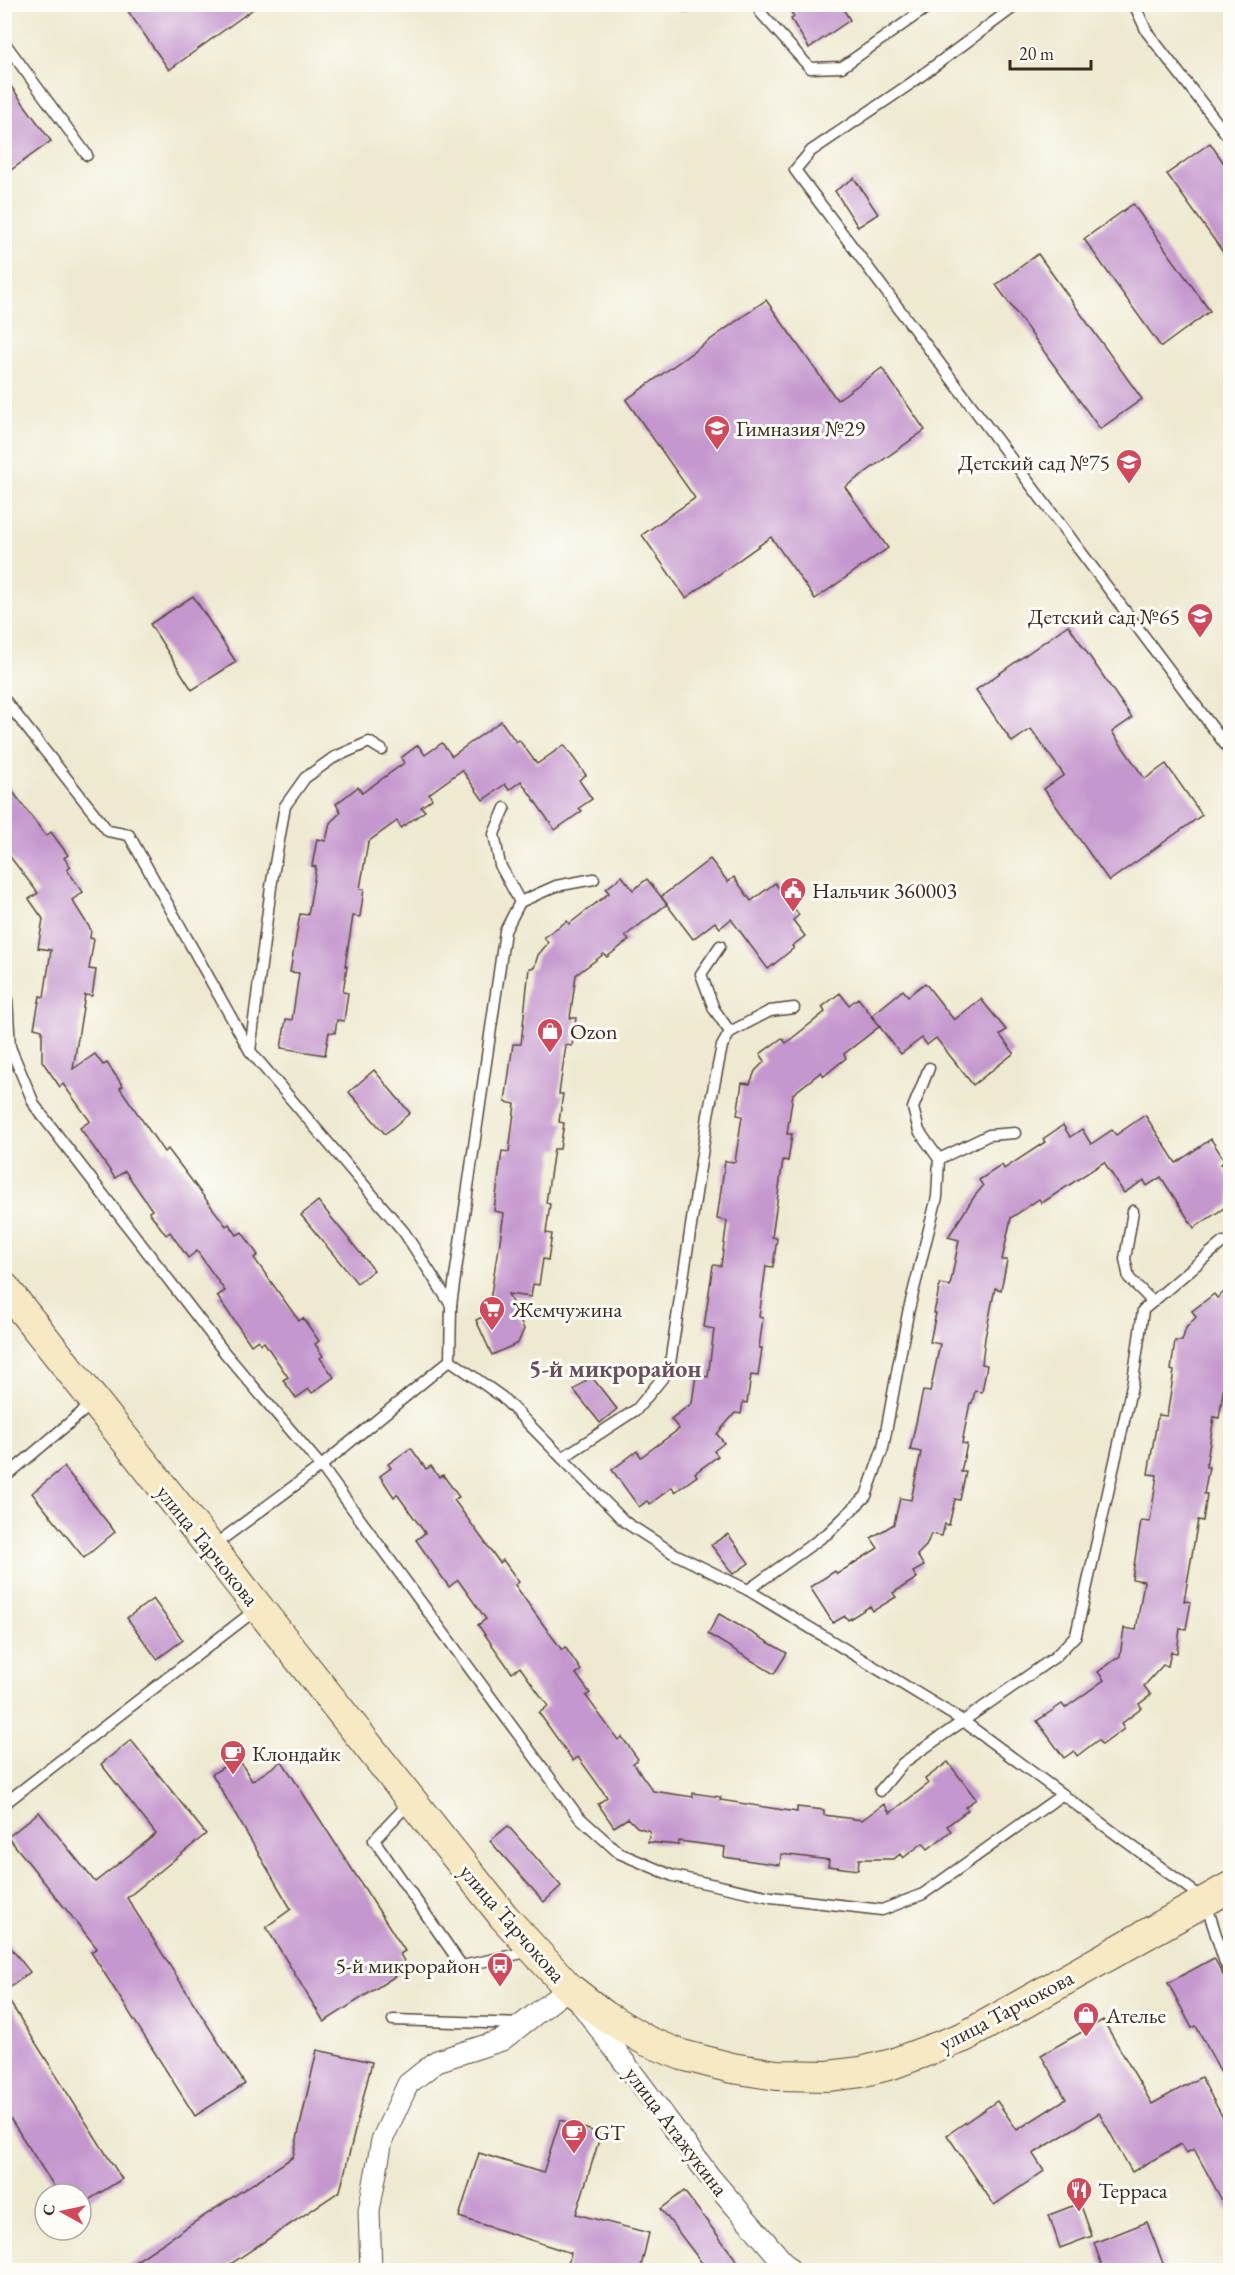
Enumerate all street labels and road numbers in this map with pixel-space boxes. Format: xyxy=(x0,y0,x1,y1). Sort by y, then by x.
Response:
street label: улица Тарчокова xyxy=(150,1479,266,1612)
street label: улица Тарчокова xyxy=(453,1858,572,1989)
street label: улица Тарчокова xyxy=(934,1963,1079,2058)
street label: улица Атажукина xyxy=(618,2061,735,2202)

